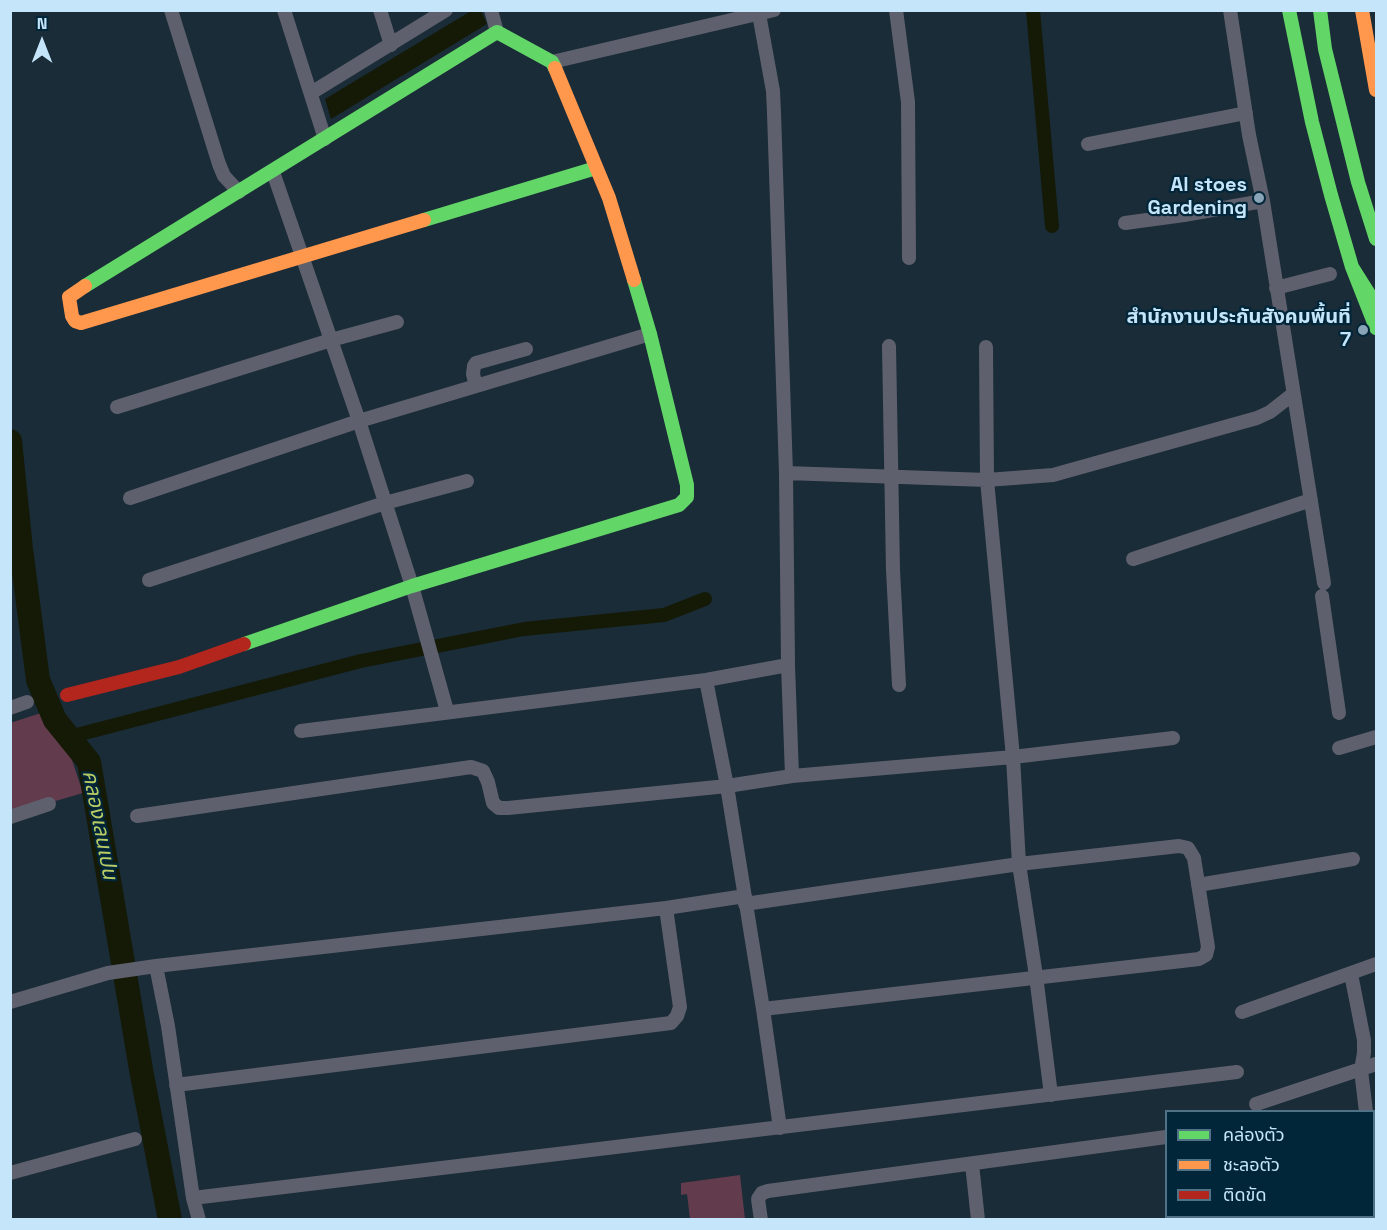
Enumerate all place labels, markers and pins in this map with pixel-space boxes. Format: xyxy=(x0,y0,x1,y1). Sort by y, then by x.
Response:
place label: Al stoes Gardening xyxy=(1148,174,1247,221)
marker: Al stoes Gardening xyxy=(1252,191,1266,205)
place label: สำนักงานประกันสังคมพื้นที่ 7 xyxy=(1127,306,1351,353)
marker: สำนักงานประกันสังคมพื้นที่ 7 xyxy=(1356,323,1370,337)

